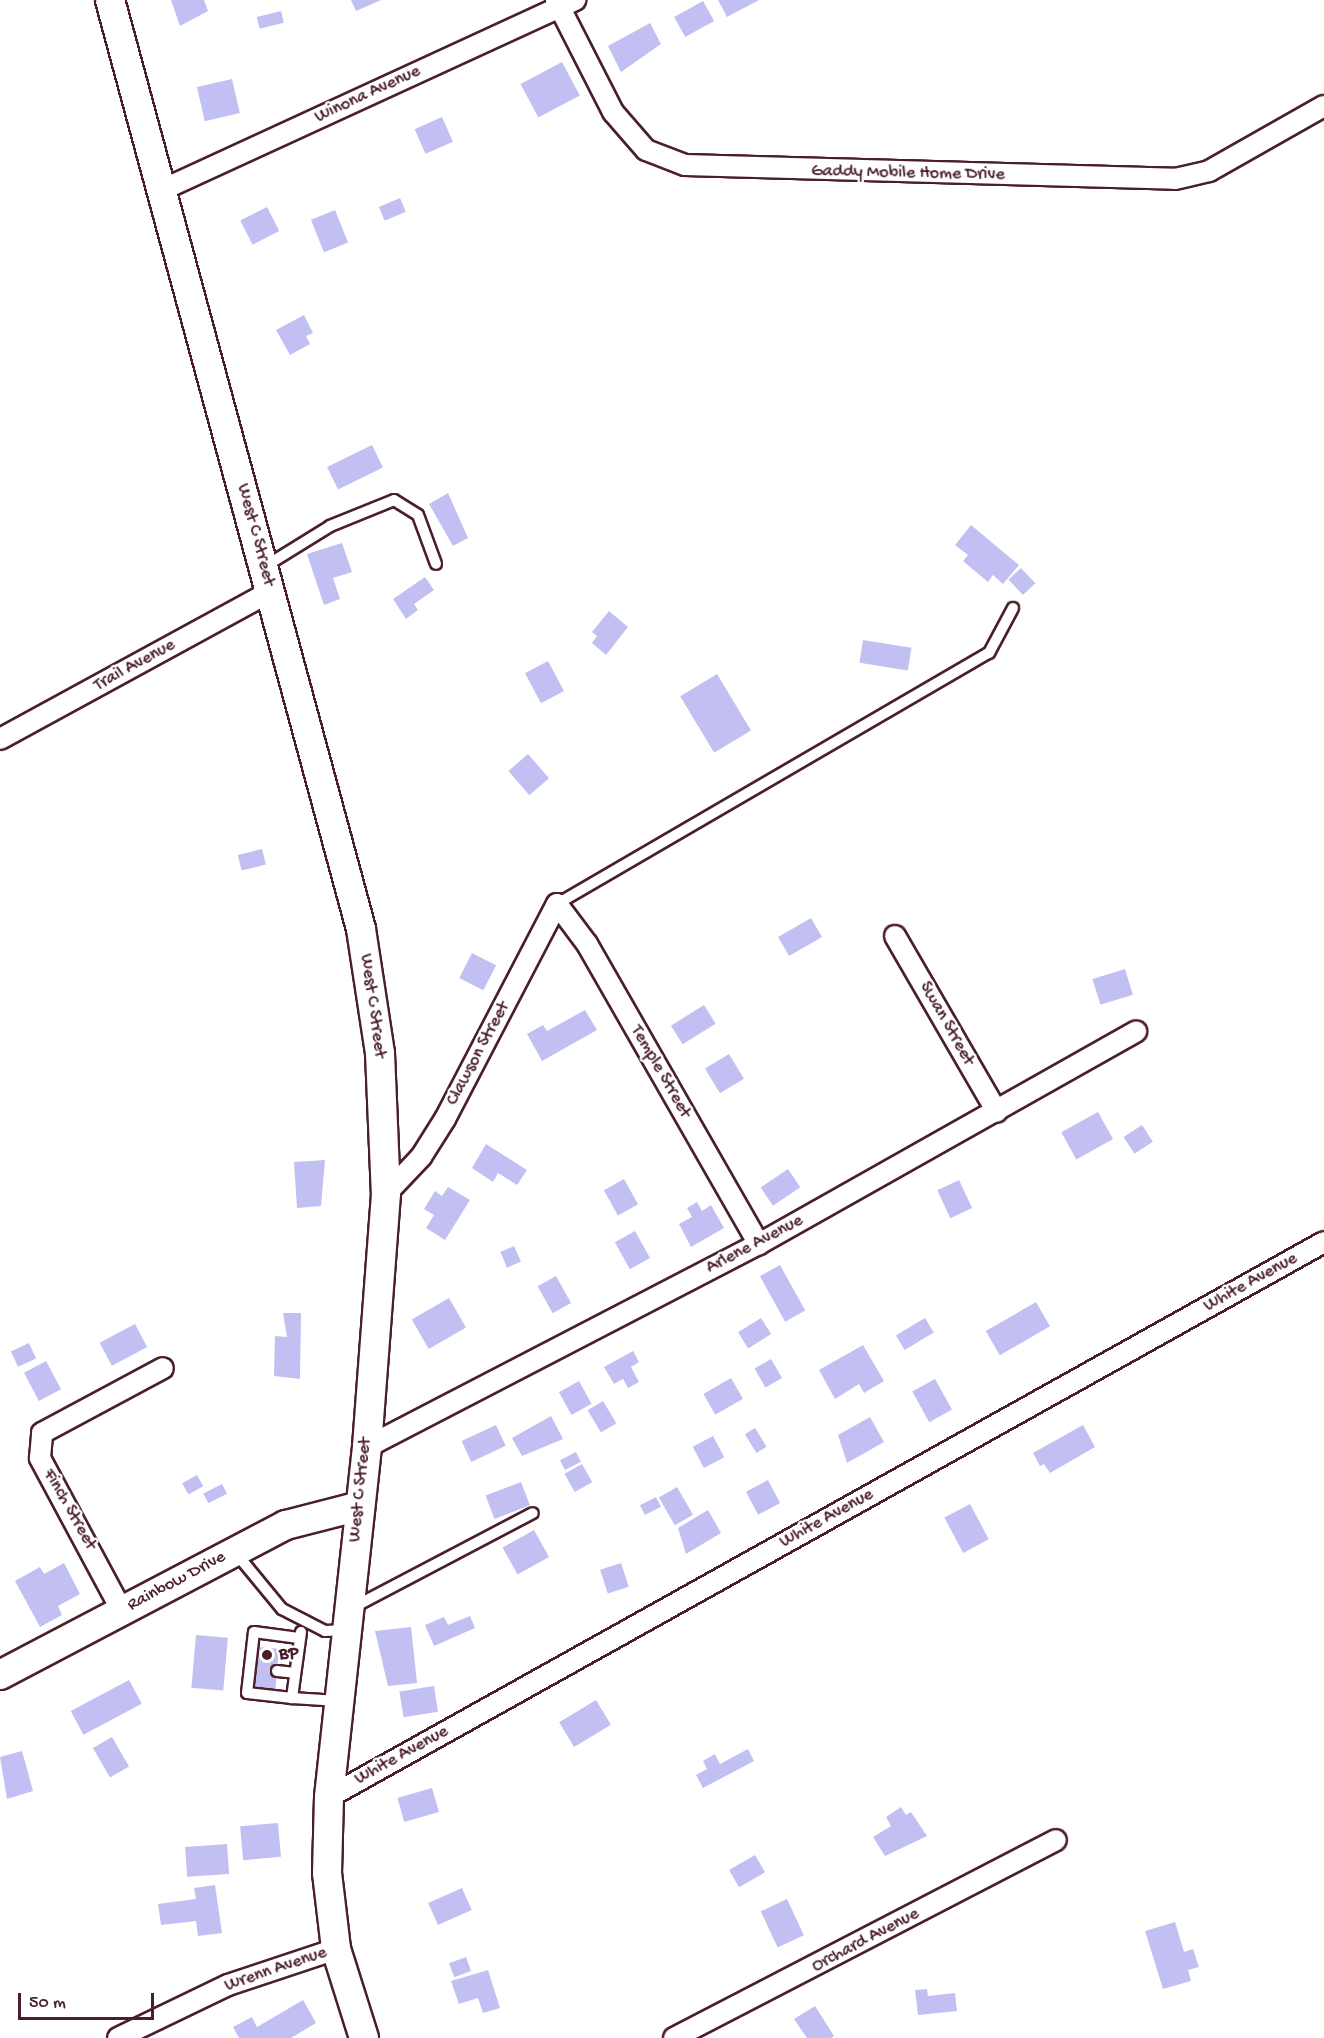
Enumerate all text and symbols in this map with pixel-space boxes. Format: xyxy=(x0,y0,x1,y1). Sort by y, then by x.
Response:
street label: Winona Avenue xyxy=(312,61,424,129)
street label: Gaddy Mobile Home Drive xyxy=(811,162,1005,186)
street label: West C Street xyxy=(231,482,279,588)
street label: Trail Avenue xyxy=(91,635,179,697)
street label: West C Street xyxy=(354,953,390,1059)
street label: Swan Street xyxy=(913,978,979,1070)
street label: Clawson Street xyxy=(443,998,515,1110)
street label: Temple Street xyxy=(625,1022,695,1122)
street label: Arlene Avenue xyxy=(703,1210,807,1280)
street label: White Avenue xyxy=(1200,1248,1302,1318)
street label: West C Street xyxy=(345,1437,377,1543)
street label: Finch Street xyxy=(37,1466,101,1554)
street label: White Avenue xyxy=(776,1484,878,1554)
street label: Rainbow Drive xyxy=(124,1547,230,1617)
place label: BP xyxy=(279,1644,298,1666)
marker: BP xyxy=(260,1648,274,1662)
street label: White Avenue xyxy=(351,1721,453,1791)
street label: Orchard Avenue xyxy=(809,1904,923,1978)
street label: Wrenn Avenue xyxy=(222,1942,330,1998)
scale bar xyxy=(21,1981,158,2019)
text: 50 m xyxy=(29,1993,66,2014)

